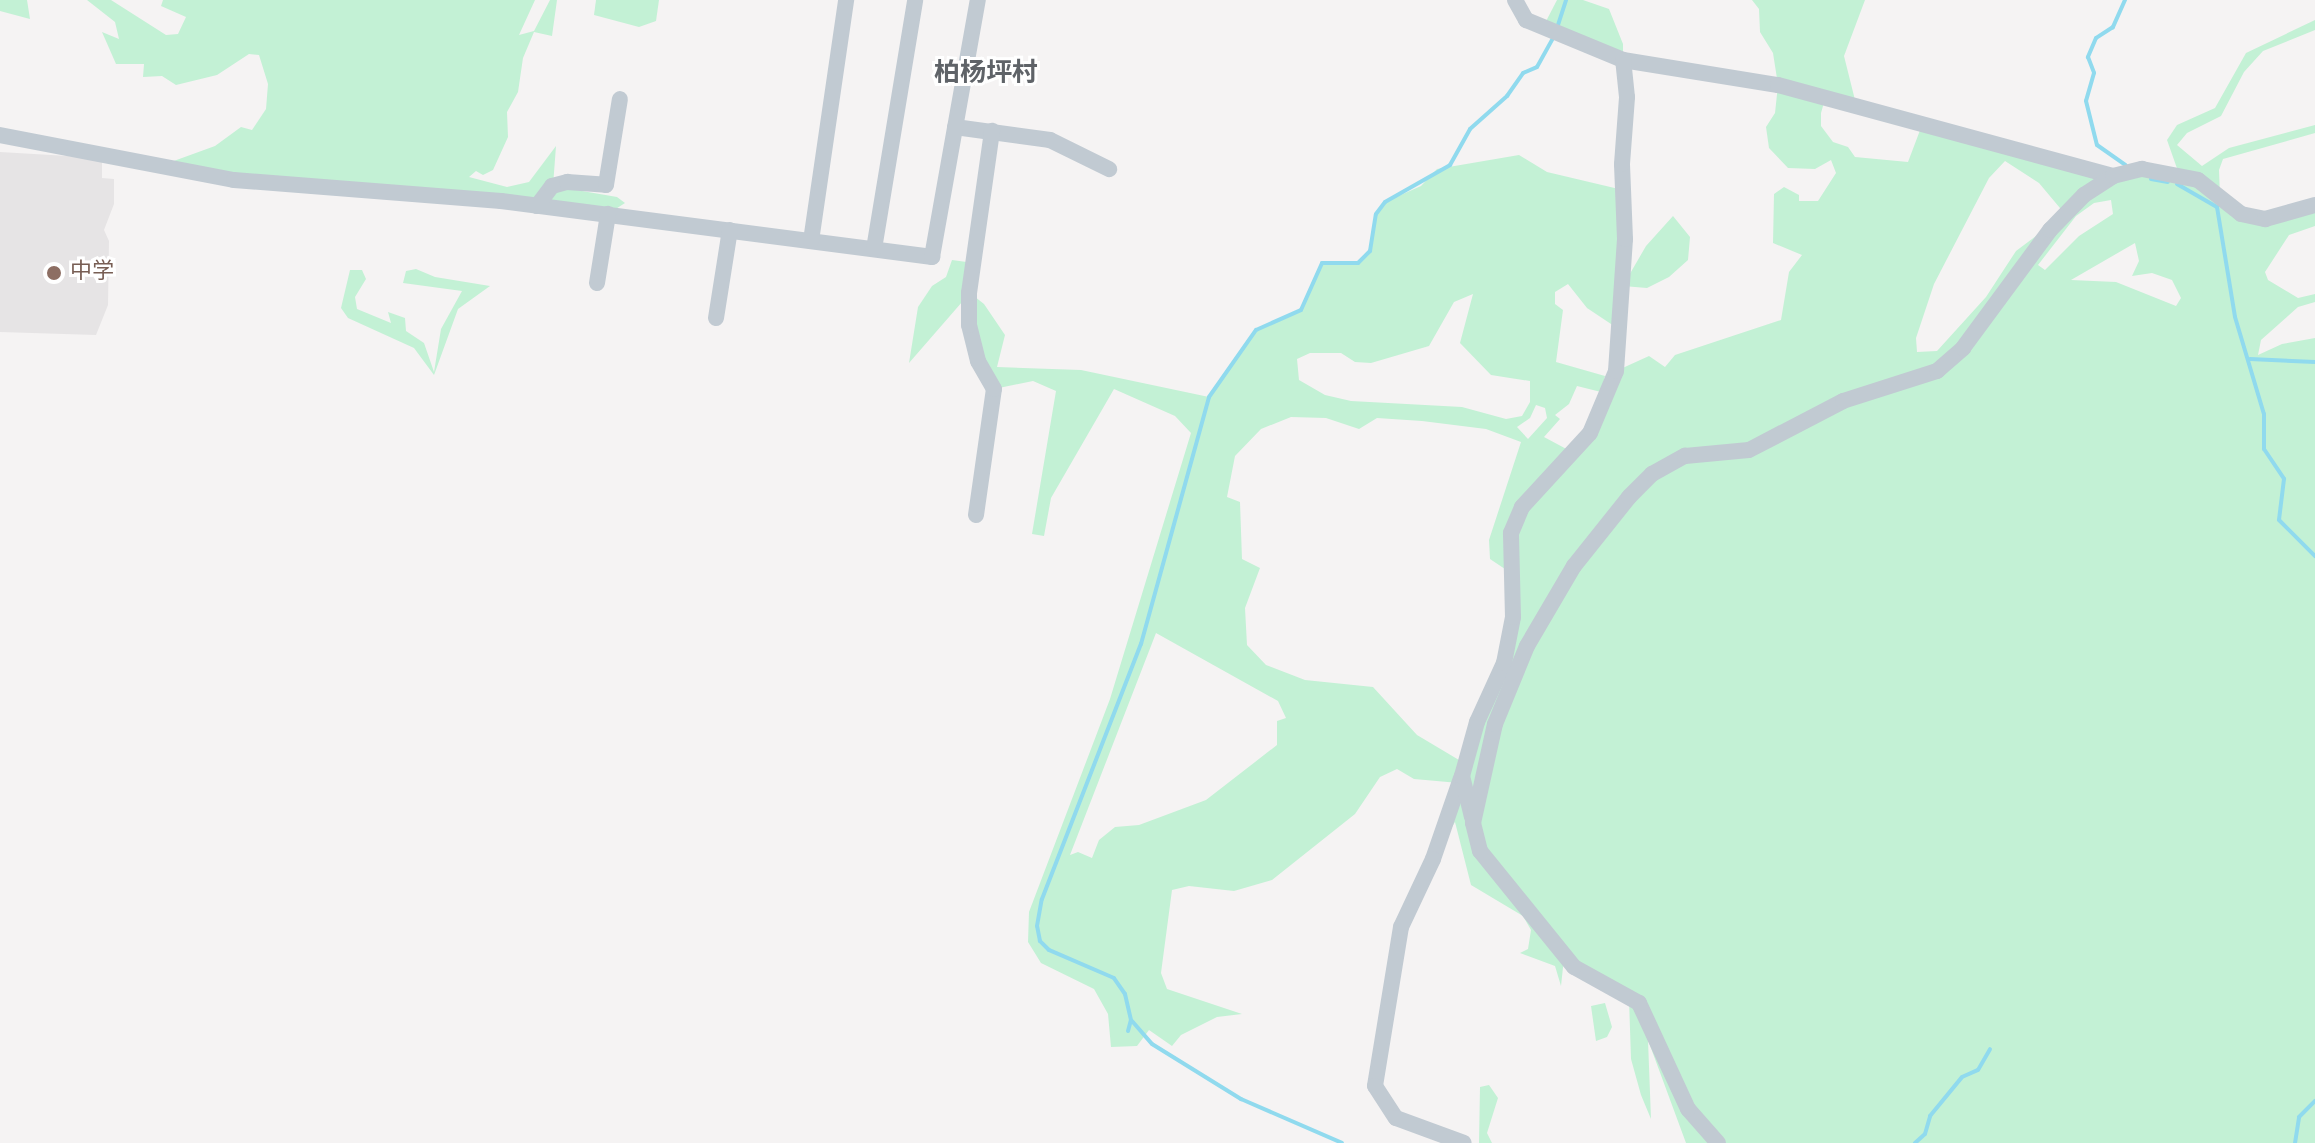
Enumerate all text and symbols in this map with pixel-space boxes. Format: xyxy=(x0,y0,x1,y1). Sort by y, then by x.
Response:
district label: 柏杨坪村 xyxy=(934,59,1038,91)
place label: 中学 xyxy=(70,260,114,286)
marker: 中学 xyxy=(45,264,63,282)

